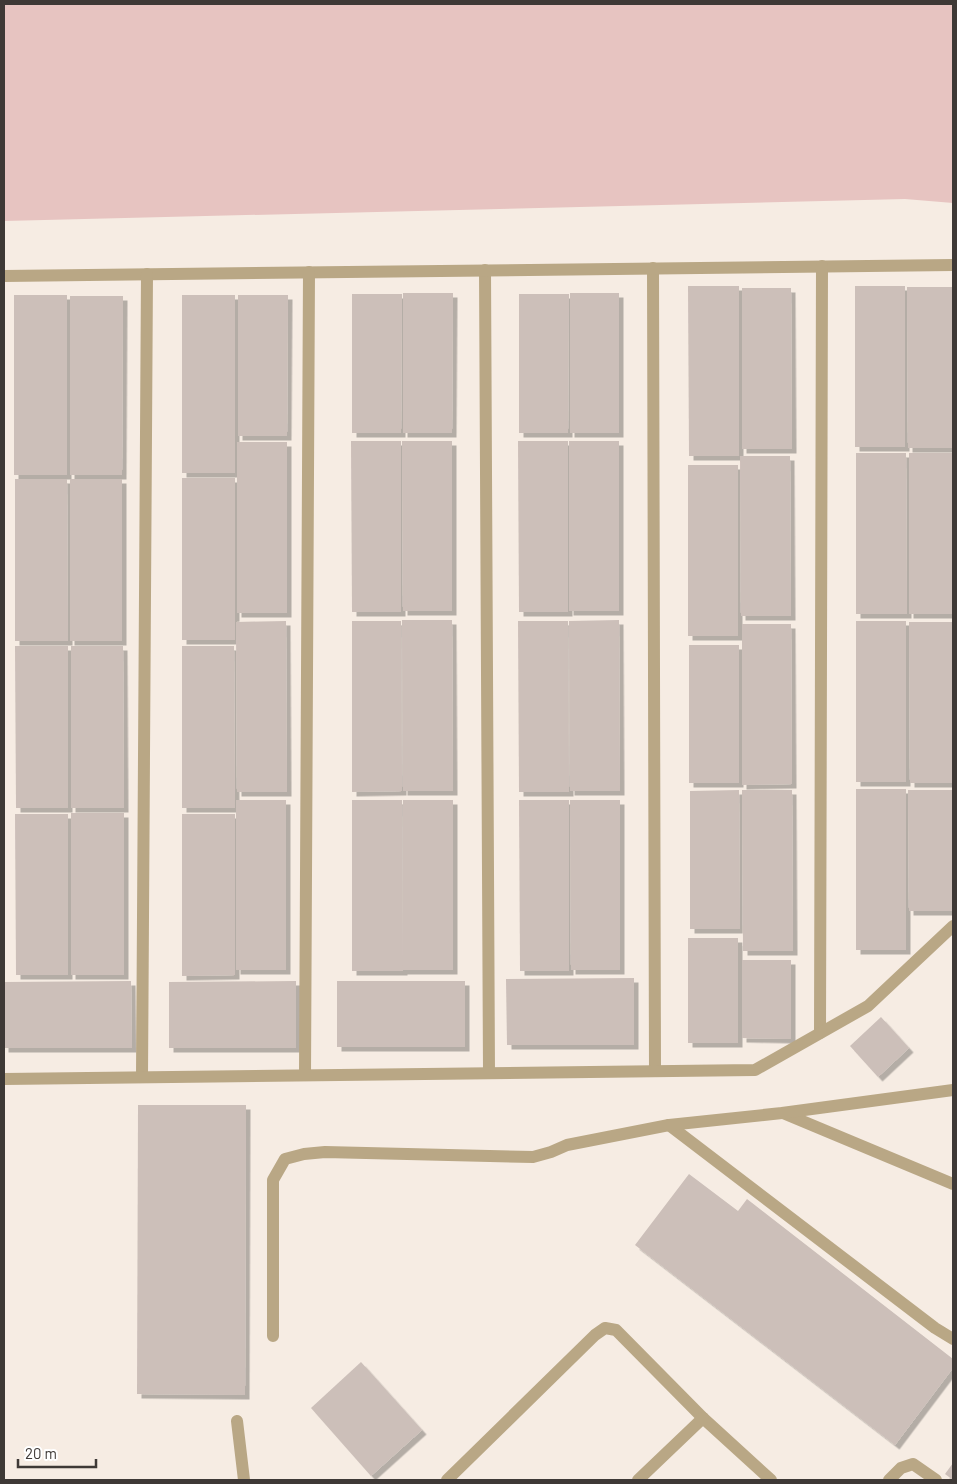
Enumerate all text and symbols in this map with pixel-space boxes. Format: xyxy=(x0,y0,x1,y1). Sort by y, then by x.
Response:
scale bar xyxy=(18,1436,95,1468)
text: 20 m xyxy=(25,1444,57,1462)

